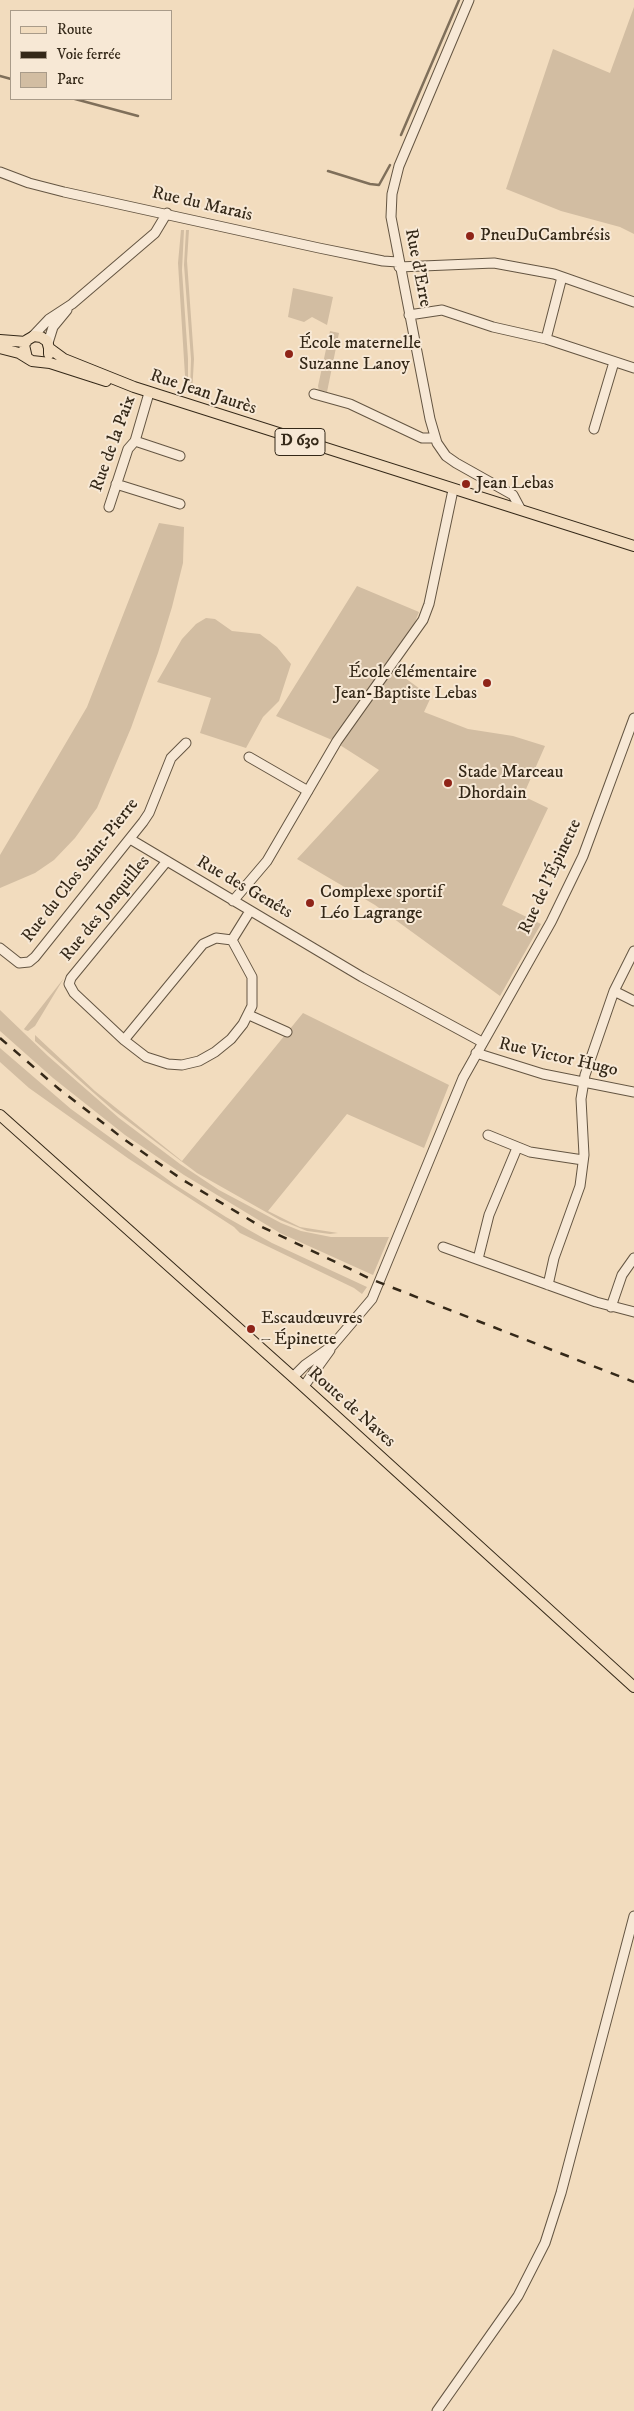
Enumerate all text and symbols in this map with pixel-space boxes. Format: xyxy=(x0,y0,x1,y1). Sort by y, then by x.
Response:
legend xyxy=(10,10,172,100)
text: Route xyxy=(57,20,92,39)
text: Voie ferrée xyxy=(57,45,121,64)
text: Parc xyxy=(57,70,84,89)
street label: Rue du Marais xyxy=(150,183,254,227)
place label: PneuDuCambrésis xyxy=(480,225,610,247)
street label: Rue d'Erre xyxy=(399,227,435,309)
marker: PneuDuCambrésis xyxy=(464,230,476,242)
place label: École maternelle Suzanne Lanoy xyxy=(299,333,421,376)
marker: École maternelle Suzanne Lanoy xyxy=(283,348,295,360)
street label: Rue Jean Jaurès xyxy=(147,366,259,420)
street label: Rue de la Paix xyxy=(87,393,141,495)
road number: D 630 xyxy=(275,428,325,456)
place label: Jean Lebas xyxy=(476,473,554,495)
marker: Jean Lebas xyxy=(460,478,472,490)
place label: École élémentaire Jean-Baptiste Lebas xyxy=(334,662,477,704)
marker: École élémentaire Jean-Baptiste Lebas xyxy=(481,677,493,689)
place label: Stade Marceau Dhordain xyxy=(458,762,563,804)
marker: Stade Marceau Dhordain xyxy=(442,777,454,789)
street label: Rue du Clos Saint-Pierre xyxy=(18,795,144,947)
street label: Rue de l'Épinette xyxy=(515,816,587,938)
street label: Rue des Jonquilles xyxy=(57,852,155,966)
street label: Rue des Genêts xyxy=(192,852,296,924)
place label: Complexe sportif Léo Lagrange xyxy=(320,882,443,924)
marker: Complexe sportif Léo Lagrange xyxy=(304,897,316,909)
street label: Rue Victor Hugo xyxy=(496,1034,620,1082)
place label: Escaudœuvres – Épinette xyxy=(261,1308,363,1350)
marker: Escaudœuvres – Épinette xyxy=(245,1323,257,1335)
street label: Route de Naves xyxy=(303,1363,399,1453)

